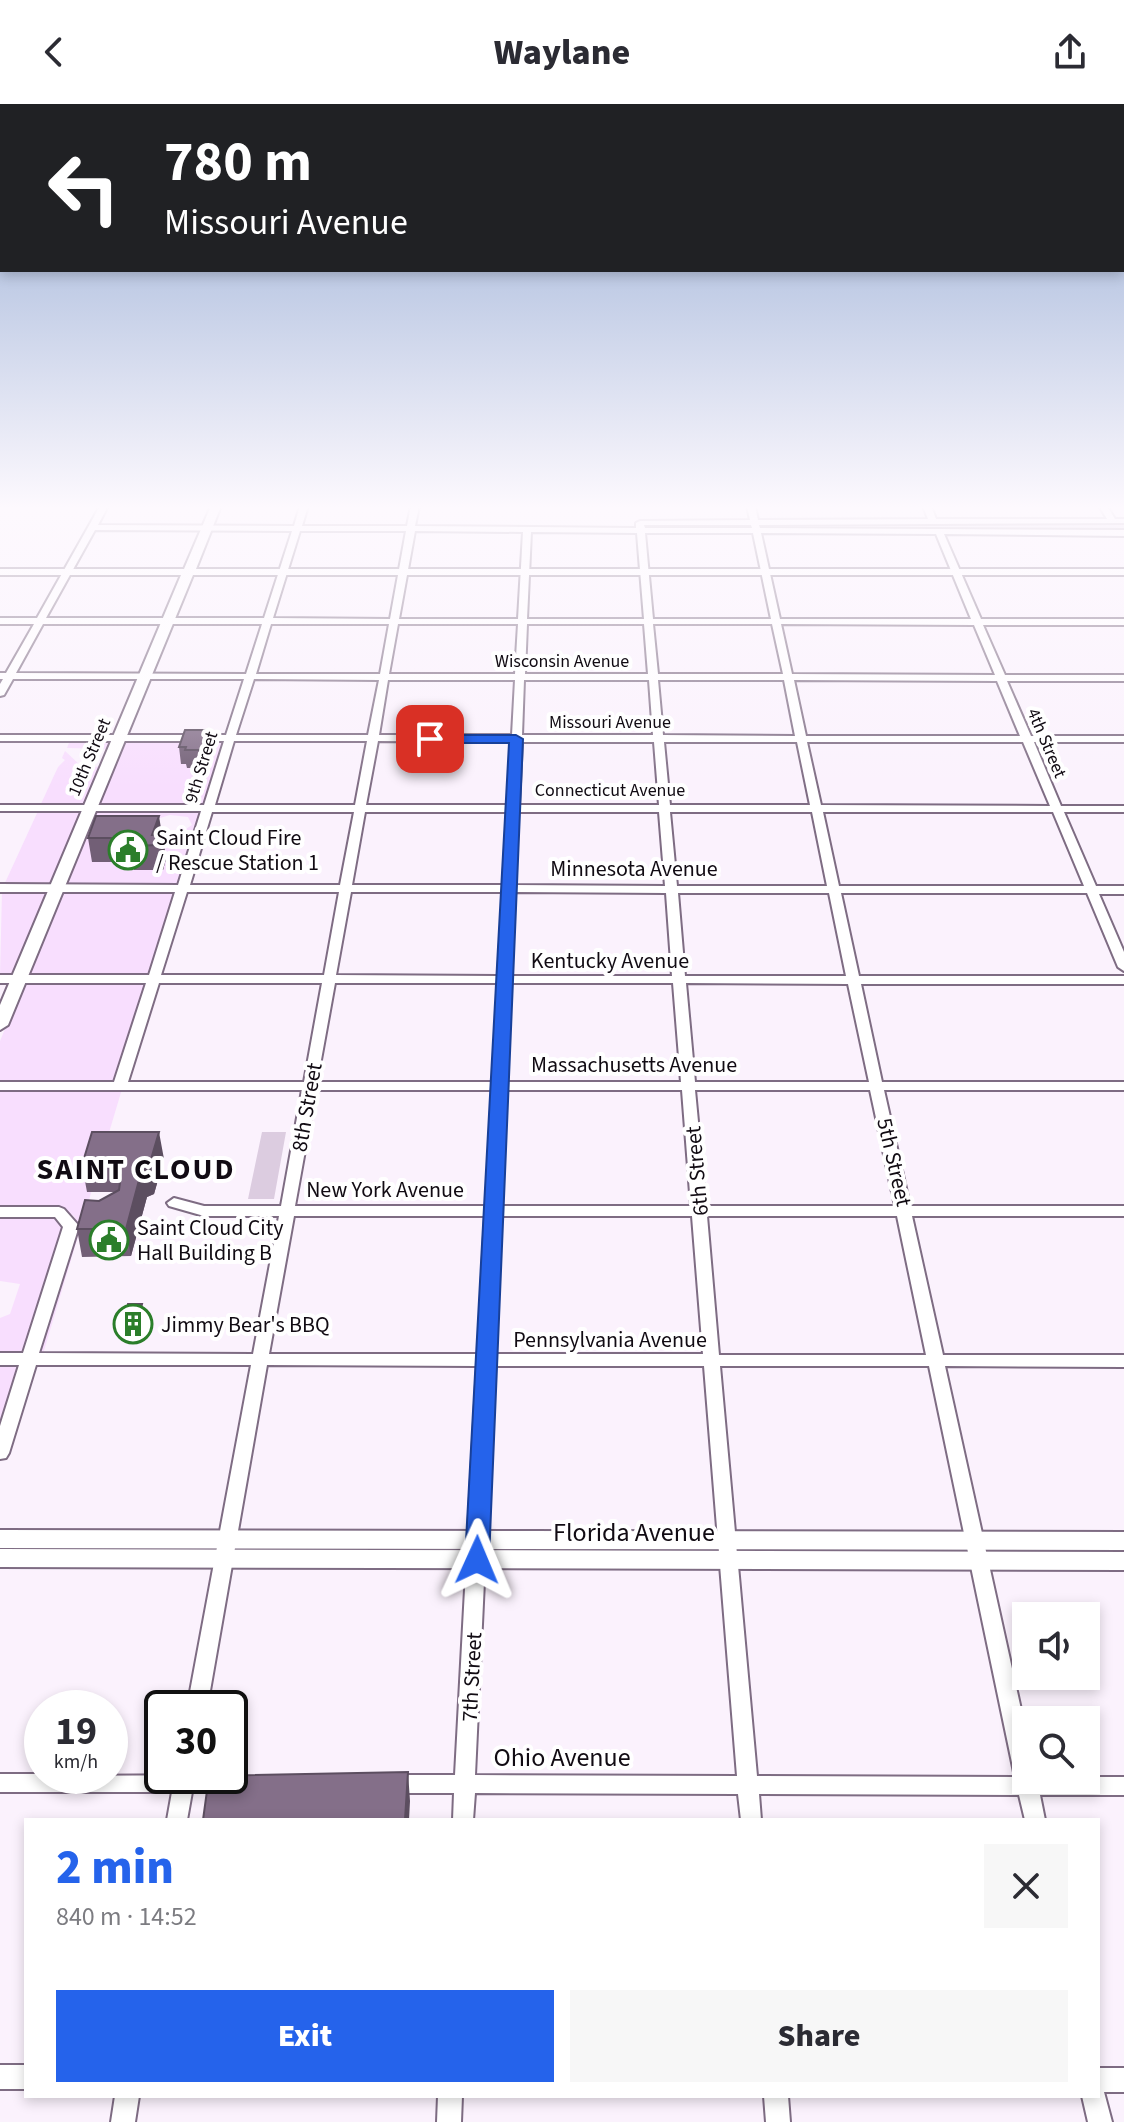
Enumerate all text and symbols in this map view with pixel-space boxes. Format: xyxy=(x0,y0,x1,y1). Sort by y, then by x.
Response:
text: Waylane xyxy=(494,27,630,78)
icon: back xyxy=(32,30,76,74)
icon: share xyxy=(1048,30,1092,74)
text: 780 m xyxy=(164,123,312,202)
icon: left xyxy=(32,136,136,240)
text: Missouri Avenue xyxy=(164,197,408,248)
street label: Wisconsin Avenue xyxy=(495,649,629,674)
street label: 4th Street xyxy=(1021,704,1072,782)
pin xyxy=(396,705,464,773)
street label: Missouri Avenue xyxy=(549,710,671,735)
street label: 10th Street xyxy=(62,714,117,800)
icon: arrive xyxy=(408,717,452,761)
street label: 9th Street xyxy=(179,728,224,806)
street label: Connecticut Avenue xyxy=(535,778,685,803)
place label: Saint Cloud Fire / Rescue Station 1 xyxy=(156,822,319,879)
public building icon: Saint Cloud Fire / Rescue Station 1 xyxy=(107,829,149,871)
street label: Minnesota Avenue xyxy=(550,853,718,885)
street label: Kentucky Avenue xyxy=(531,945,689,977)
street label: Massachusetts Avenue xyxy=(531,1049,737,1081)
street label: 8th Street xyxy=(283,1060,331,1154)
street label: 5th Street xyxy=(868,1115,920,1210)
street label: 6th Street xyxy=(677,1124,717,1217)
district label: SAINT CLOUD xyxy=(37,1148,235,1191)
street label: New York Avenue xyxy=(306,1174,464,1206)
place label: Saint Cloud City Hall Building B xyxy=(137,1212,284,1269)
public building icon: Saint Cloud City Hall Building B xyxy=(88,1219,130,1261)
building icon: Jimmy Bear's BBQ xyxy=(112,1303,154,1345)
place label: Jimmy Bear's BBQ xyxy=(161,1309,330,1341)
street label: Pennsylvania Avenue xyxy=(513,1324,707,1356)
street label: Florida Avenue xyxy=(553,1514,715,1551)
position arrow xyxy=(435,1518,519,1602)
map controls xyxy=(1012,1602,1100,1794)
button: sound xyxy=(1012,1602,1100,1690)
street label: 7th Street xyxy=(454,1631,490,1723)
speed limit sign: 30 xyxy=(144,1690,248,1794)
text: 19 xyxy=(55,1703,97,1760)
button: search xyxy=(1012,1706,1100,1794)
street label: Ohio Avenue xyxy=(493,1739,631,1776)
text: km/h xyxy=(54,1748,98,1776)
text: 2 min xyxy=(56,1834,174,1902)
button: close xyxy=(984,1844,1068,1928)
text: 840 m · 14:52 xyxy=(56,1898,197,1935)
button: Exit xyxy=(56,1990,554,2082)
button: Share xyxy=(570,1990,1068,2082)

